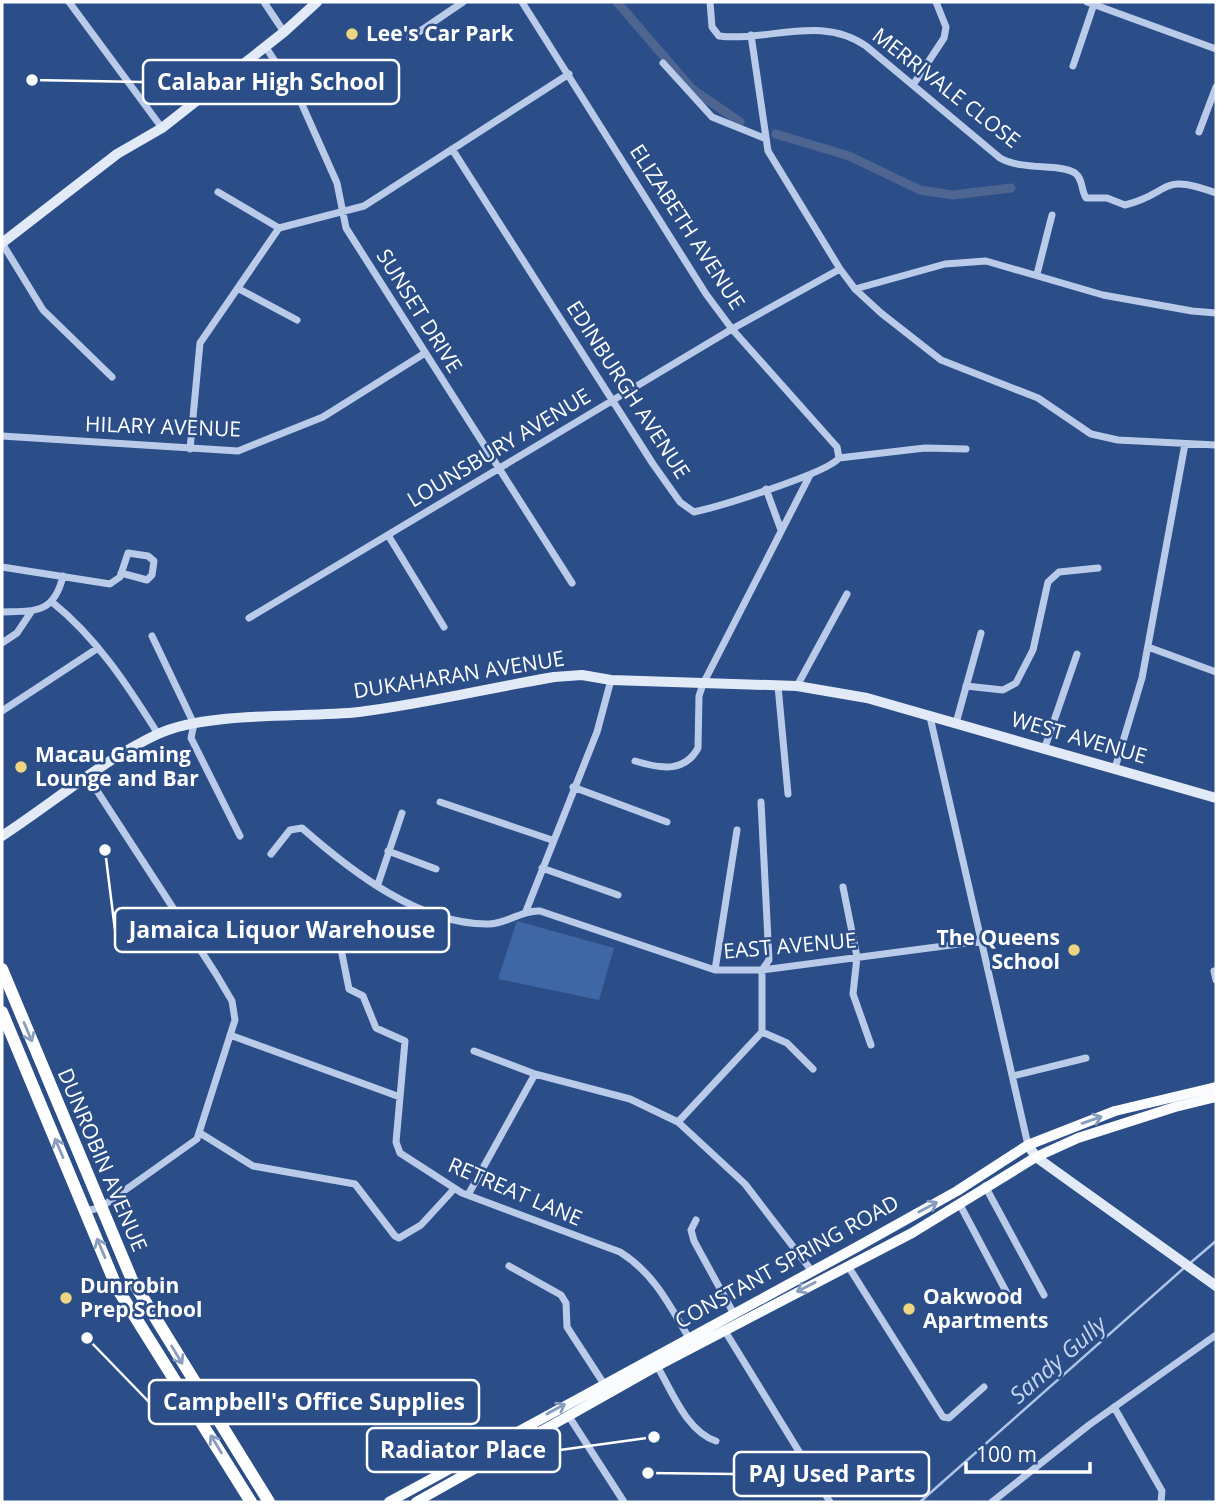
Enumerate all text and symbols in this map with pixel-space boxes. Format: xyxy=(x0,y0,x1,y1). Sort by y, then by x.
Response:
place label: Lee's Car Park xyxy=(366,19,515,47)
street label: MERRIVALE CLOSE xyxy=(867,21,1026,154)
marker: Lee's Car Park xyxy=(344,26,360,42)
callout: Calabar High School xyxy=(143,60,399,104)
text: Calabar High School xyxy=(157,65,385,97)
street label: ELIZABETH AVENUE xyxy=(624,138,752,315)
street label: SUNSET DRIVE xyxy=(371,243,469,378)
street label: EDINBURGH AVENUE xyxy=(561,295,697,484)
street label: LOUNSBURY AVENUE xyxy=(402,381,595,513)
street label: HILARY AVENUE xyxy=(85,409,241,443)
street label: DUKAHARAN AVENUE xyxy=(351,644,566,705)
street label: WEST AVENUE xyxy=(1008,704,1150,770)
place label: Macau Gaming Lounge and Bar xyxy=(35,740,199,792)
marker: Macau Gaming Lounge and Bar xyxy=(13,759,29,775)
callout: Jamaica Liquor Warehouse xyxy=(115,908,449,952)
text: Jamaica Liquor Warehouse xyxy=(127,913,435,945)
place label: The Queens School xyxy=(937,923,1060,975)
street label: EAST AVENUE xyxy=(722,925,858,965)
marker: The Queens School xyxy=(1066,942,1082,958)
one-way arrow xyxy=(22,1021,35,1042)
street label: DUNROBIN AVENUE xyxy=(52,1064,154,1256)
one-way arrow xyxy=(1080,1113,1102,1125)
one-way arrow xyxy=(52,1138,65,1159)
street label: RETREAT LANE xyxy=(444,1150,587,1232)
street label: CONSTANT SPRING ROAD xyxy=(670,1188,903,1334)
one-way arrow xyxy=(917,1200,937,1214)
one-way arrow xyxy=(94,1238,107,1260)
place label: Dunrobin Prep School xyxy=(80,1271,202,1323)
one-way arrow xyxy=(797,1280,817,1294)
place label: Oakwood Apartments xyxy=(923,1282,1049,1334)
marker: Dunrobin Prep School xyxy=(58,1290,74,1306)
marker: Oakwood Apartments xyxy=(901,1301,917,1317)
water label: Sandy Gully xyxy=(1002,1307,1114,1410)
one-way arrow xyxy=(169,1345,184,1364)
callout: Campbell's Office Supplies xyxy=(149,1380,479,1424)
text: Campbell's Office Supplies xyxy=(163,1385,465,1417)
one-way arrow xyxy=(545,1402,565,1416)
callout: Radiator Place xyxy=(367,1428,560,1472)
scale bar xyxy=(966,1430,1090,1474)
text: Radiator Place xyxy=(380,1433,546,1465)
one-way arrow xyxy=(208,1435,223,1454)
text: 100 m xyxy=(976,1440,1037,1468)
callout: PAJ Used Parts xyxy=(734,1452,929,1496)
text: PAJ Used Parts xyxy=(748,1457,916,1489)

